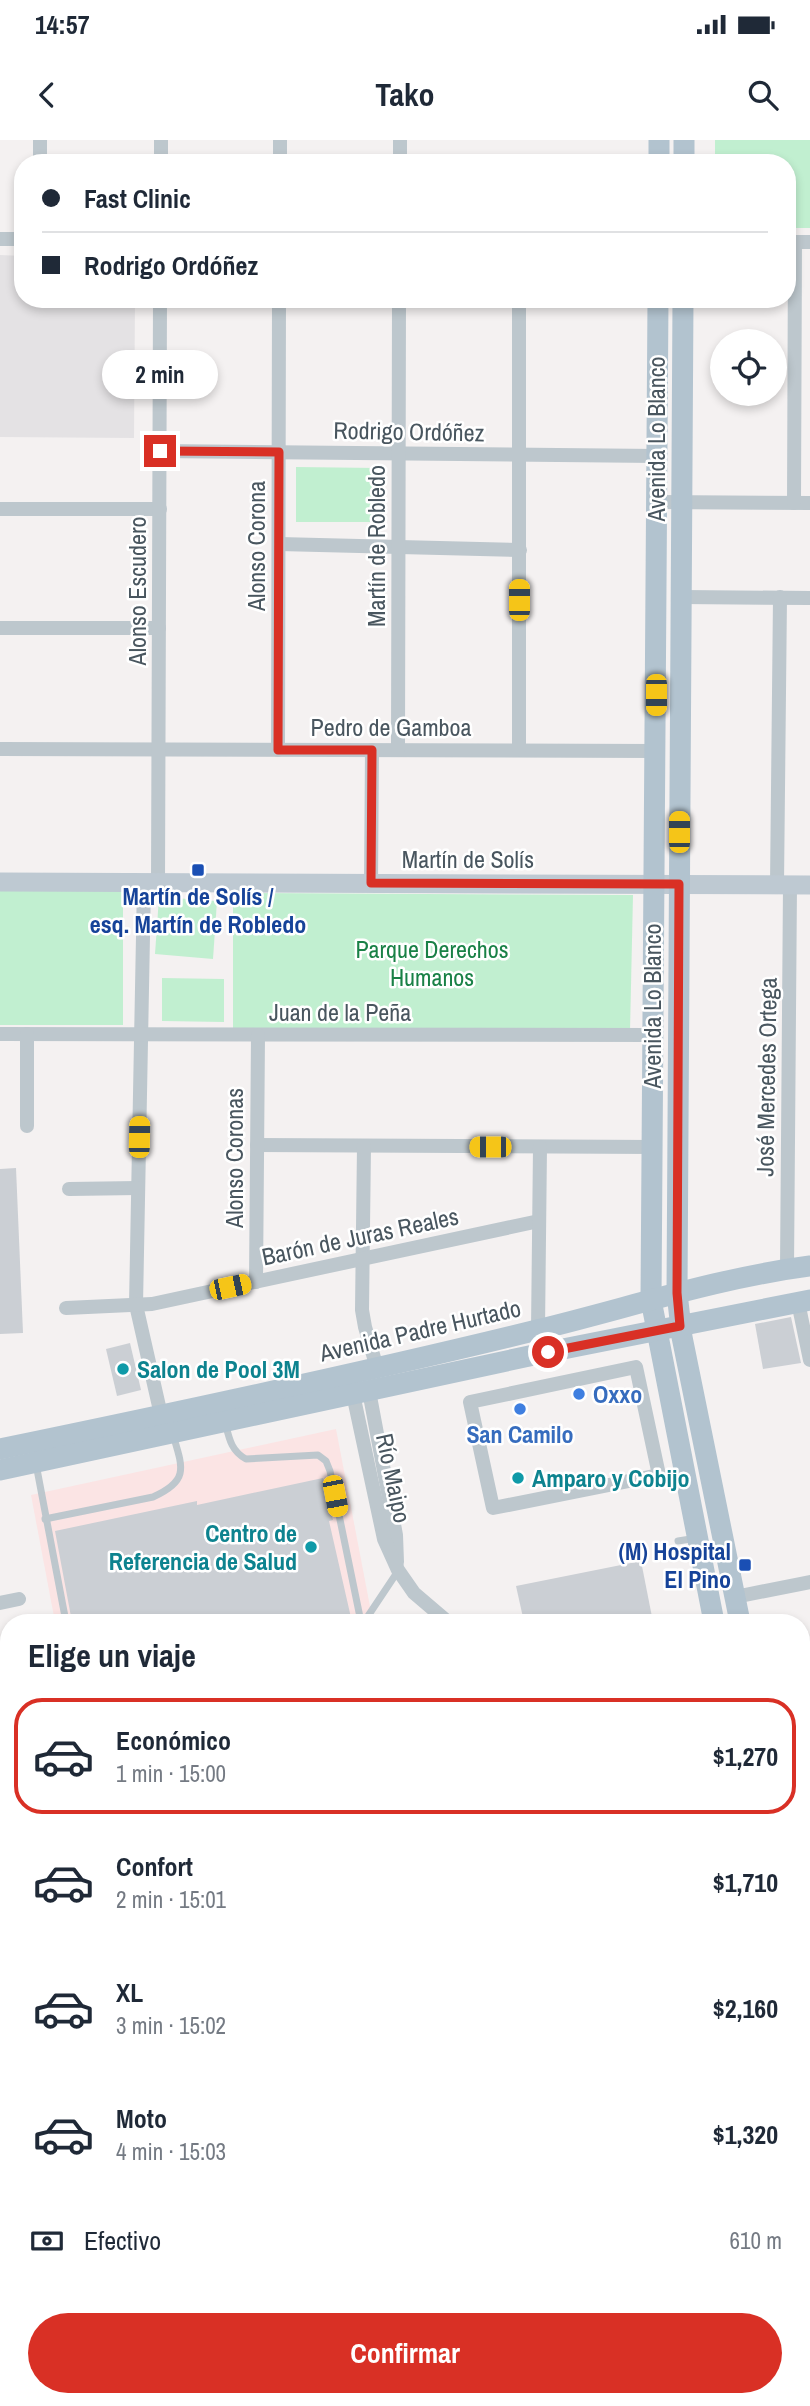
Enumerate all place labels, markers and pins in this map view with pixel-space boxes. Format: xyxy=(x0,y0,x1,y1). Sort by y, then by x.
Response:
marker: Martín de Solís / esq. Martín de Robledo xyxy=(190,862,206,878)
place label: Martín de Solís / esq. Martín de Robledo xyxy=(90,880,306,940)
place label: Salon de Pool 3M xyxy=(137,1353,300,1385)
marker: Salon de Pool 3M xyxy=(115,1361,131,1377)
place label: Oxxo xyxy=(593,1378,642,1410)
marker: Oxxo xyxy=(571,1386,587,1402)
marker: San Camilo xyxy=(512,1401,528,1417)
place label: San Camilo xyxy=(466,1418,574,1450)
place label: Amparo y Cobijo xyxy=(532,1462,689,1494)
marker: Amparo y Cobijo xyxy=(510,1470,526,1486)
place label: Centro de Referencia de Salud xyxy=(109,1517,297,1577)
place label: (M) Hospital El Pino xyxy=(618,1535,731,1595)
marker: Centro de Referencia de Salud xyxy=(303,1539,319,1555)
marker: (M) Hospital El Pino xyxy=(737,1557,753,1573)

